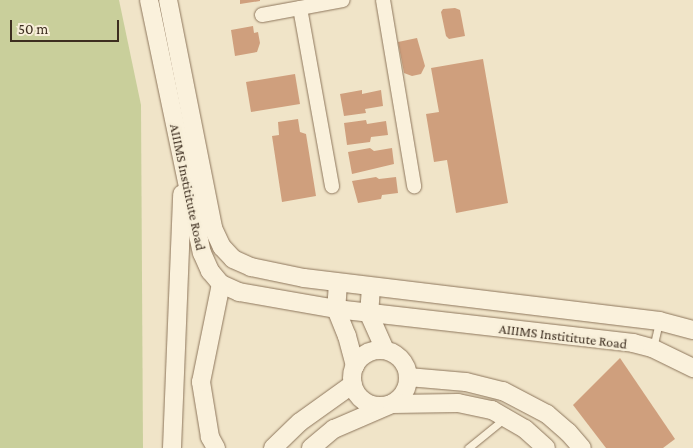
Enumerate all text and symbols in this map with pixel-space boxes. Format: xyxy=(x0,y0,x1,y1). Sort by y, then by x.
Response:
scale bar xyxy=(12,10,121,42)
text: 50 m xyxy=(18,21,48,37)
street label: AIIIMS Instititute Road xyxy=(166,122,210,252)
street label: AIIIMS Instititute Road xyxy=(498,320,628,352)

